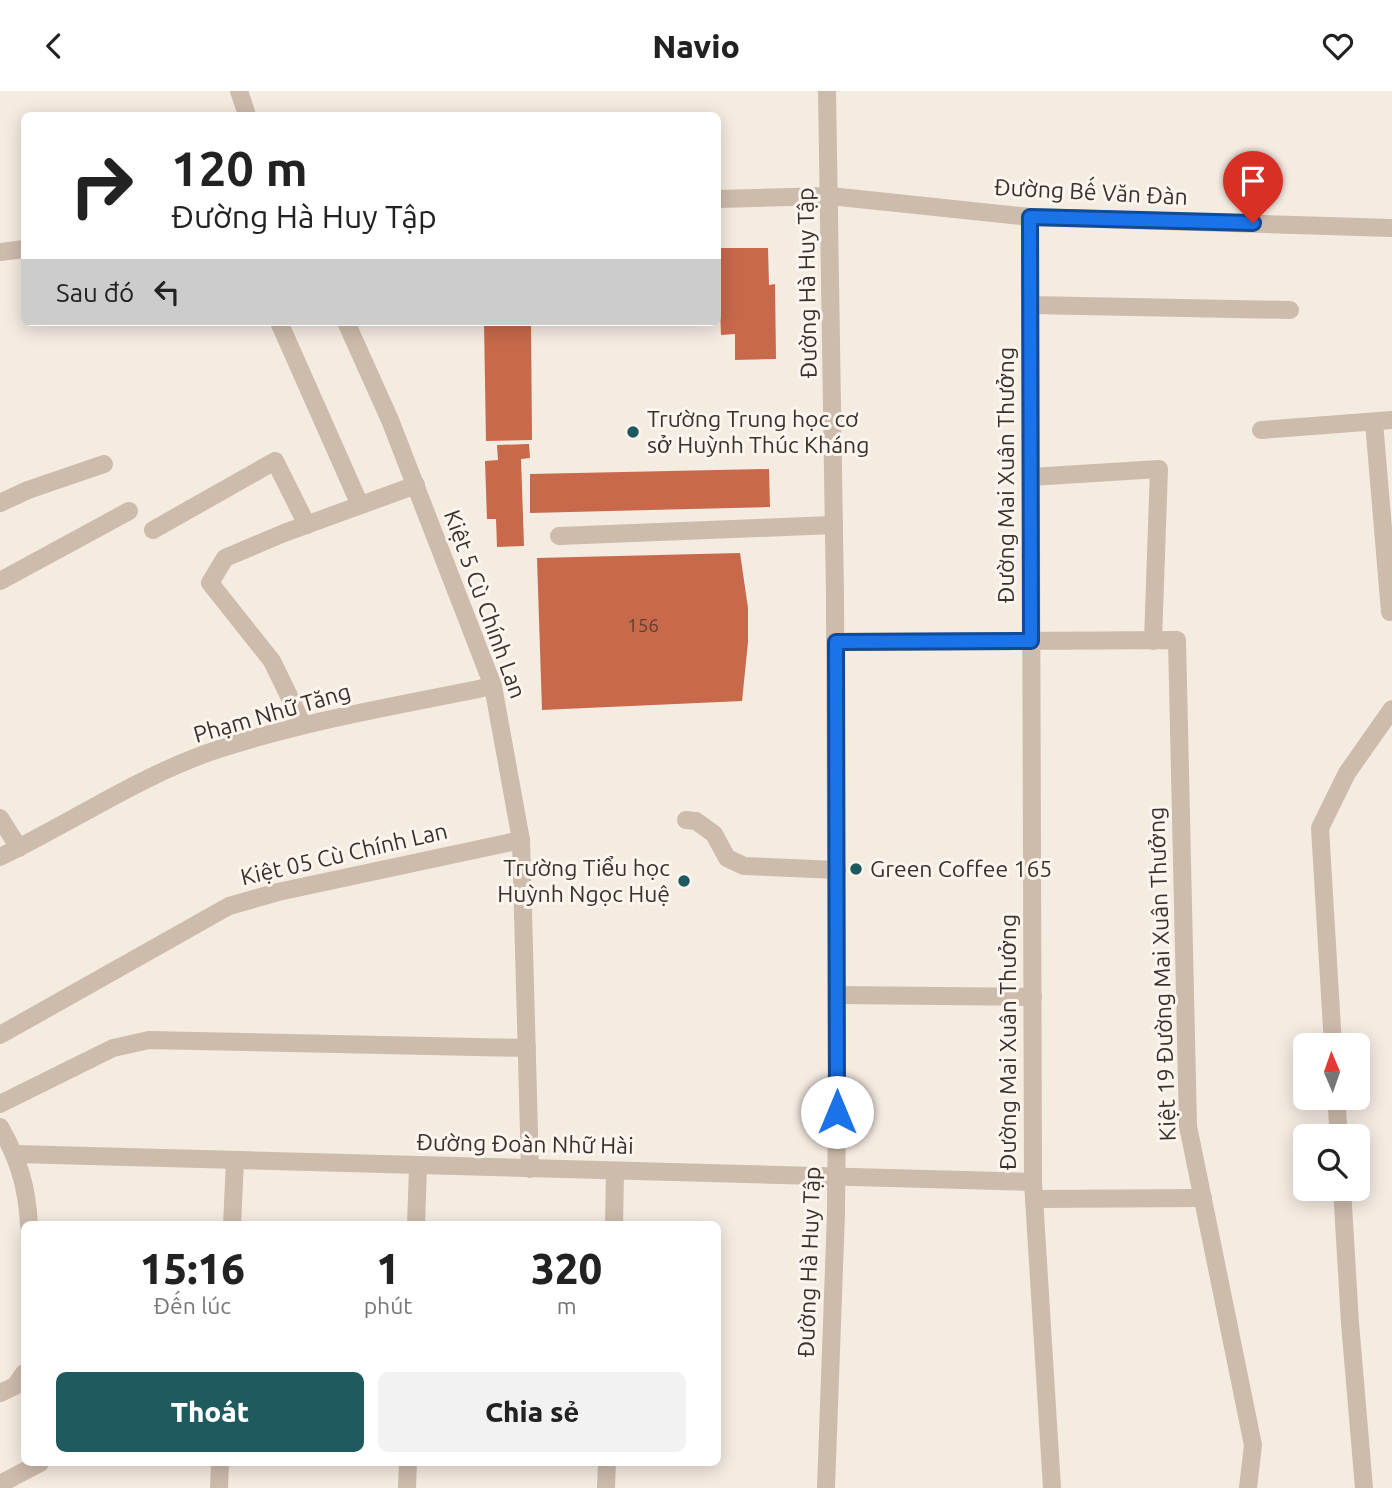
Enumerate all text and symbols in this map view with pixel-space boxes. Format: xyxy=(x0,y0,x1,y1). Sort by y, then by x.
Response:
icon: back xyxy=(35,27,73,65)
icon: heart xyxy=(1319,27,1357,65)
text: Navio xyxy=(652,28,740,64)
icon: right xyxy=(56,140,147,231)
text: 120 m xyxy=(171,140,308,195)
pin xyxy=(1223,151,1283,223)
icon: arrive xyxy=(1234,162,1272,200)
street label: Đường Bế Văn Đàn xyxy=(994,171,1189,209)
street label: Đường Hà Huy Tập xyxy=(792,187,821,379)
text: Đường Hà Huy Tập xyxy=(171,198,437,234)
icon: left xyxy=(148,273,186,311)
text: Sau đó xyxy=(56,278,134,307)
street label: Đường Mai Xuân Thưởng xyxy=(993,347,1018,603)
place label: Trường Trung học cơ sở Huỳnh Thúc Kháng xyxy=(647,406,869,457)
marker: Trường Trung học cơ sở Huỳnh Thúc Kháng xyxy=(625,424,641,440)
street label: Kiệt 5 Cù Chính Lan xyxy=(440,506,531,701)
house number: 156 xyxy=(627,614,659,636)
street label: Phạm Nhữ Tăng xyxy=(190,678,353,747)
street label: Kiệt 19 Đường Mai Xuân Thưởng xyxy=(1143,806,1180,1142)
street label: Kiệt 05 Cù Chính Lan xyxy=(238,818,450,889)
place label: Trường Tiểu học Huỳnh Ngọc Huệ xyxy=(497,855,670,906)
place label: Green Coffee 165 xyxy=(870,856,1052,881)
marker: Green Coffee 165 xyxy=(848,861,864,877)
marker: Trường Tiểu học Huỳnh Ngọc Huệ xyxy=(676,873,692,889)
street label: Đường Mai Xuân Thưởng xyxy=(995,914,1020,1170)
north arrow xyxy=(1293,1033,1370,1109)
map controls xyxy=(1293,1033,1370,1201)
position arrow xyxy=(800,1075,874,1149)
button: search xyxy=(1293,1124,1370,1201)
street label: Đường Đoàn Nhữ Hài xyxy=(416,1129,634,1158)
street label: Đường Hà Huy Tập xyxy=(793,1166,824,1358)
text: 15:16 xyxy=(140,1245,245,1292)
text: 1 xyxy=(376,1245,400,1292)
text: 320 xyxy=(531,1245,602,1292)
text: Đến lúc xyxy=(154,1293,231,1318)
text: phút xyxy=(364,1293,412,1318)
text: m xyxy=(557,1293,577,1318)
button: Thoát xyxy=(56,1372,364,1452)
button: Chia sẻ xyxy=(378,1372,686,1452)

